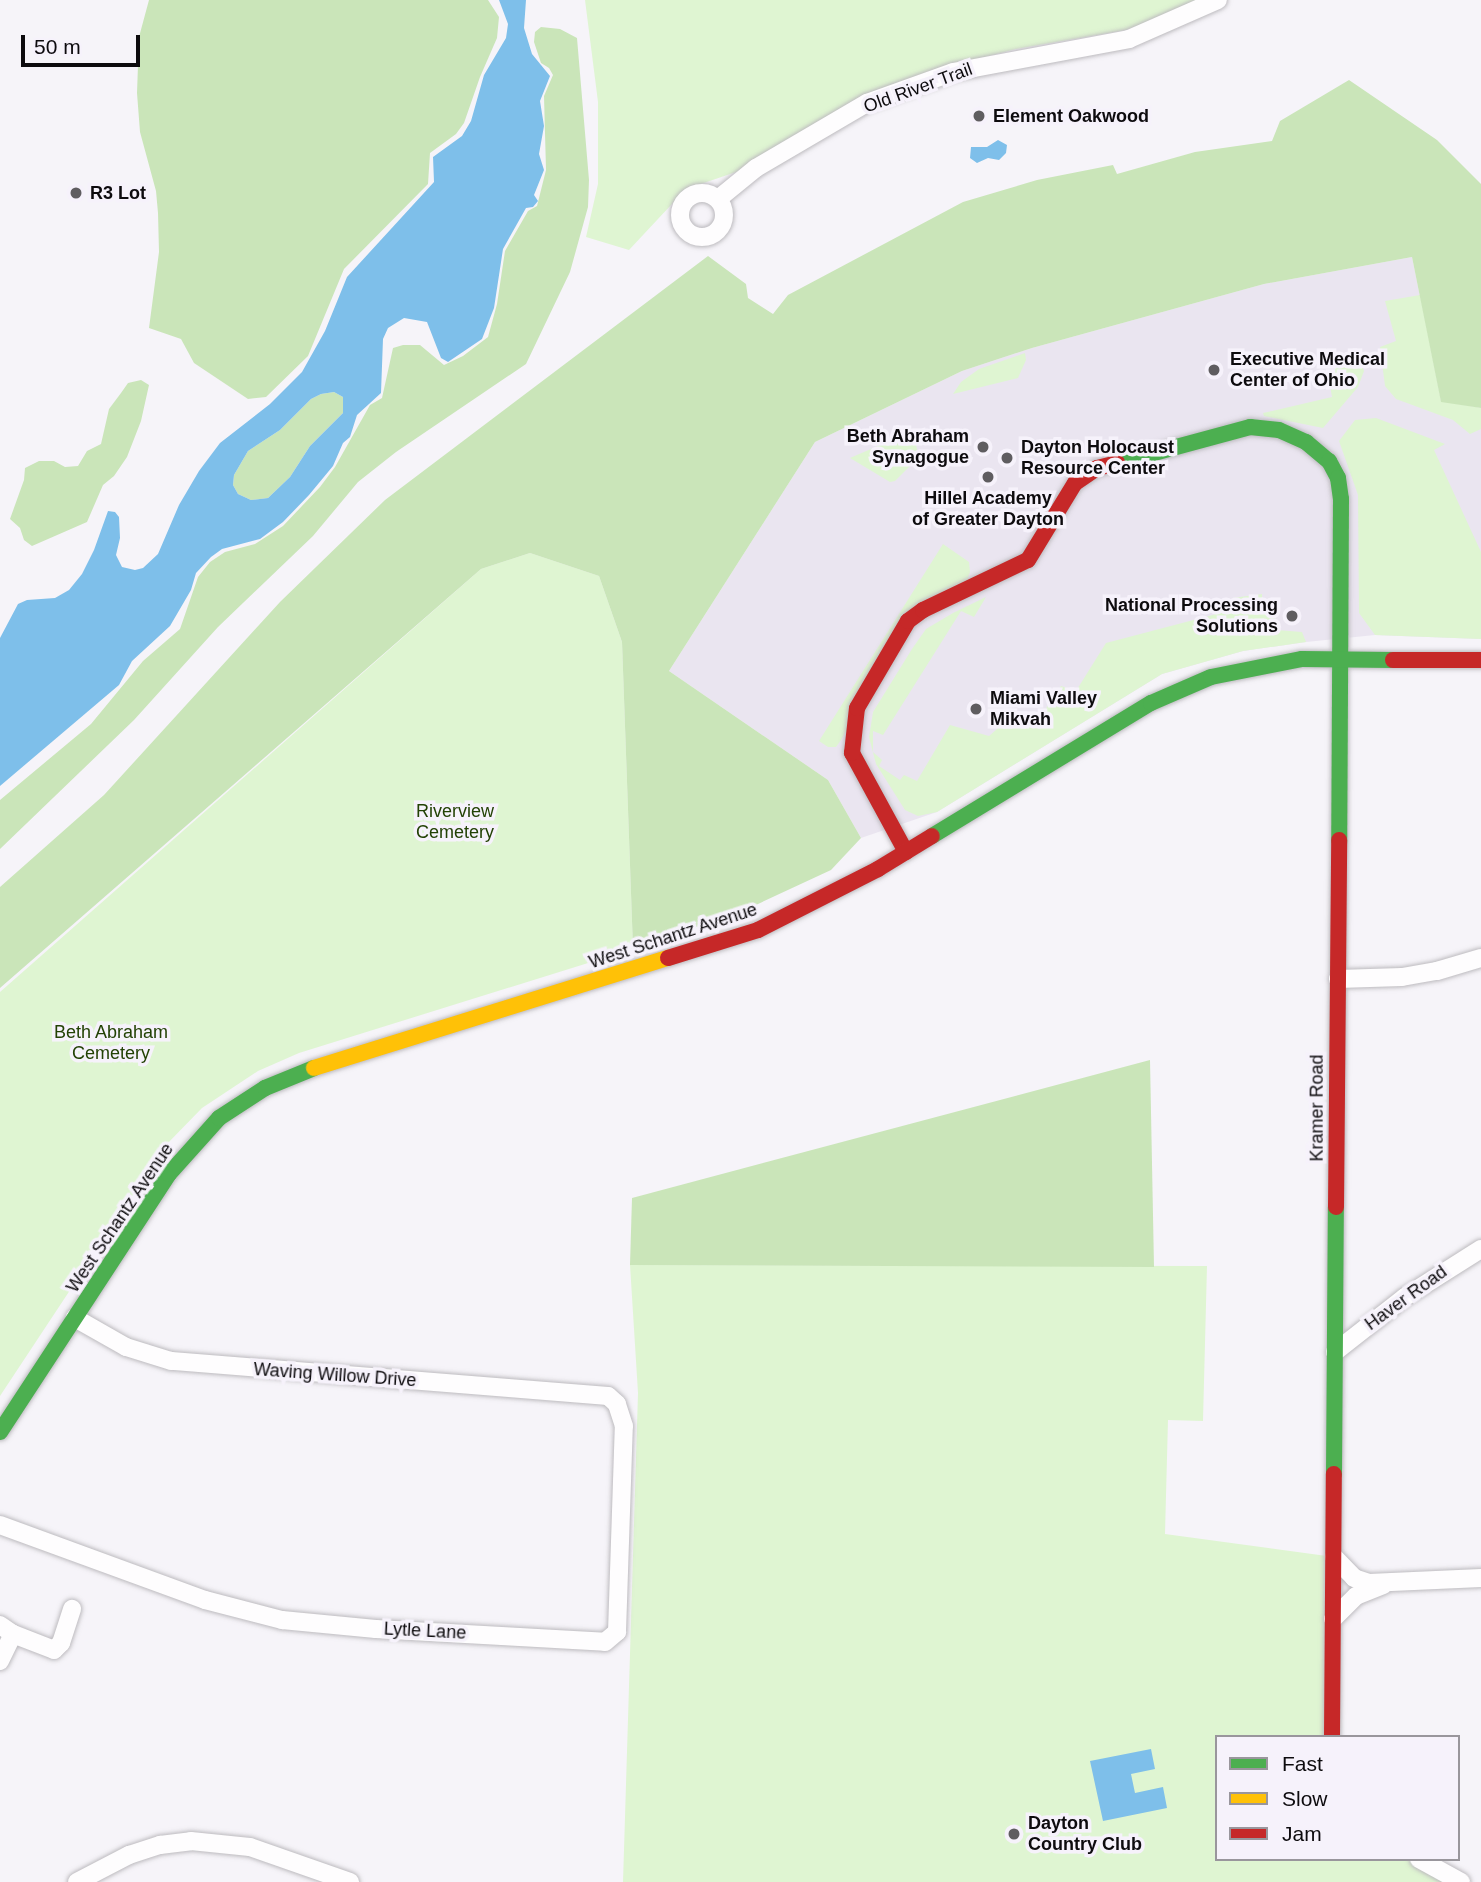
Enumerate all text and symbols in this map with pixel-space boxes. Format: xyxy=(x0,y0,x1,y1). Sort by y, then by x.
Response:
scale bar xyxy=(24,21,144,65)
text: 50 m xyxy=(34,35,81,58)
street label: Old River Trail xyxy=(861,58,975,118)
place label: Element Oakwood xyxy=(993,105,1149,127)
marker: Element Oakwood xyxy=(971,108,987,124)
place label: R3 Lot xyxy=(90,182,146,204)
marker: R3 Lot xyxy=(68,185,84,201)
place label: Executive Medical Center of Ohio xyxy=(1230,349,1385,392)
marker: Executive Medical Center of Ohio xyxy=(1204,360,1224,380)
place label: Beth Abraham Synagogue xyxy=(846,426,969,468)
place label: Dayton Holocaust Resource Center xyxy=(1021,437,1174,480)
marker: Beth Abraham Synagogue xyxy=(975,439,991,455)
marker: Dayton Holocaust Resource Center xyxy=(999,450,1015,466)
marker: Hillel Academy of Greater Dayton xyxy=(980,469,996,485)
place label: Hillel Academy of Greater Dayton xyxy=(912,488,1064,530)
place label: National Processing Solutions xyxy=(1105,595,1278,638)
marker: National Processing Solutions xyxy=(1284,608,1300,624)
place label: Miami Valley Mikvah xyxy=(990,688,1097,730)
marker: Miami Valley Mikvah xyxy=(968,701,984,717)
park label: Riverview Cemetery xyxy=(416,801,494,844)
street label: West Schantz Avenue xyxy=(586,898,760,974)
park label: Beth Abraham Cemetery xyxy=(53,1022,169,1064)
street label: Kramer Road xyxy=(1306,1054,1328,1162)
street label: West Schantz Avenue xyxy=(62,1139,178,1297)
street label: Haver Road xyxy=(1361,1261,1451,1335)
street label: Waving Willow Drive xyxy=(253,1359,417,1391)
street label: Lytle Lane xyxy=(383,1618,467,1644)
legend xyxy=(1215,1735,1460,1861)
text: Fast xyxy=(1282,1752,1323,1775)
text: Slow xyxy=(1282,1787,1328,1810)
place label: Dayton Country Club xyxy=(1028,1813,1142,1856)
text: Jam xyxy=(1282,1822,1322,1845)
marker: Dayton Country Club xyxy=(1006,1826,1022,1842)

